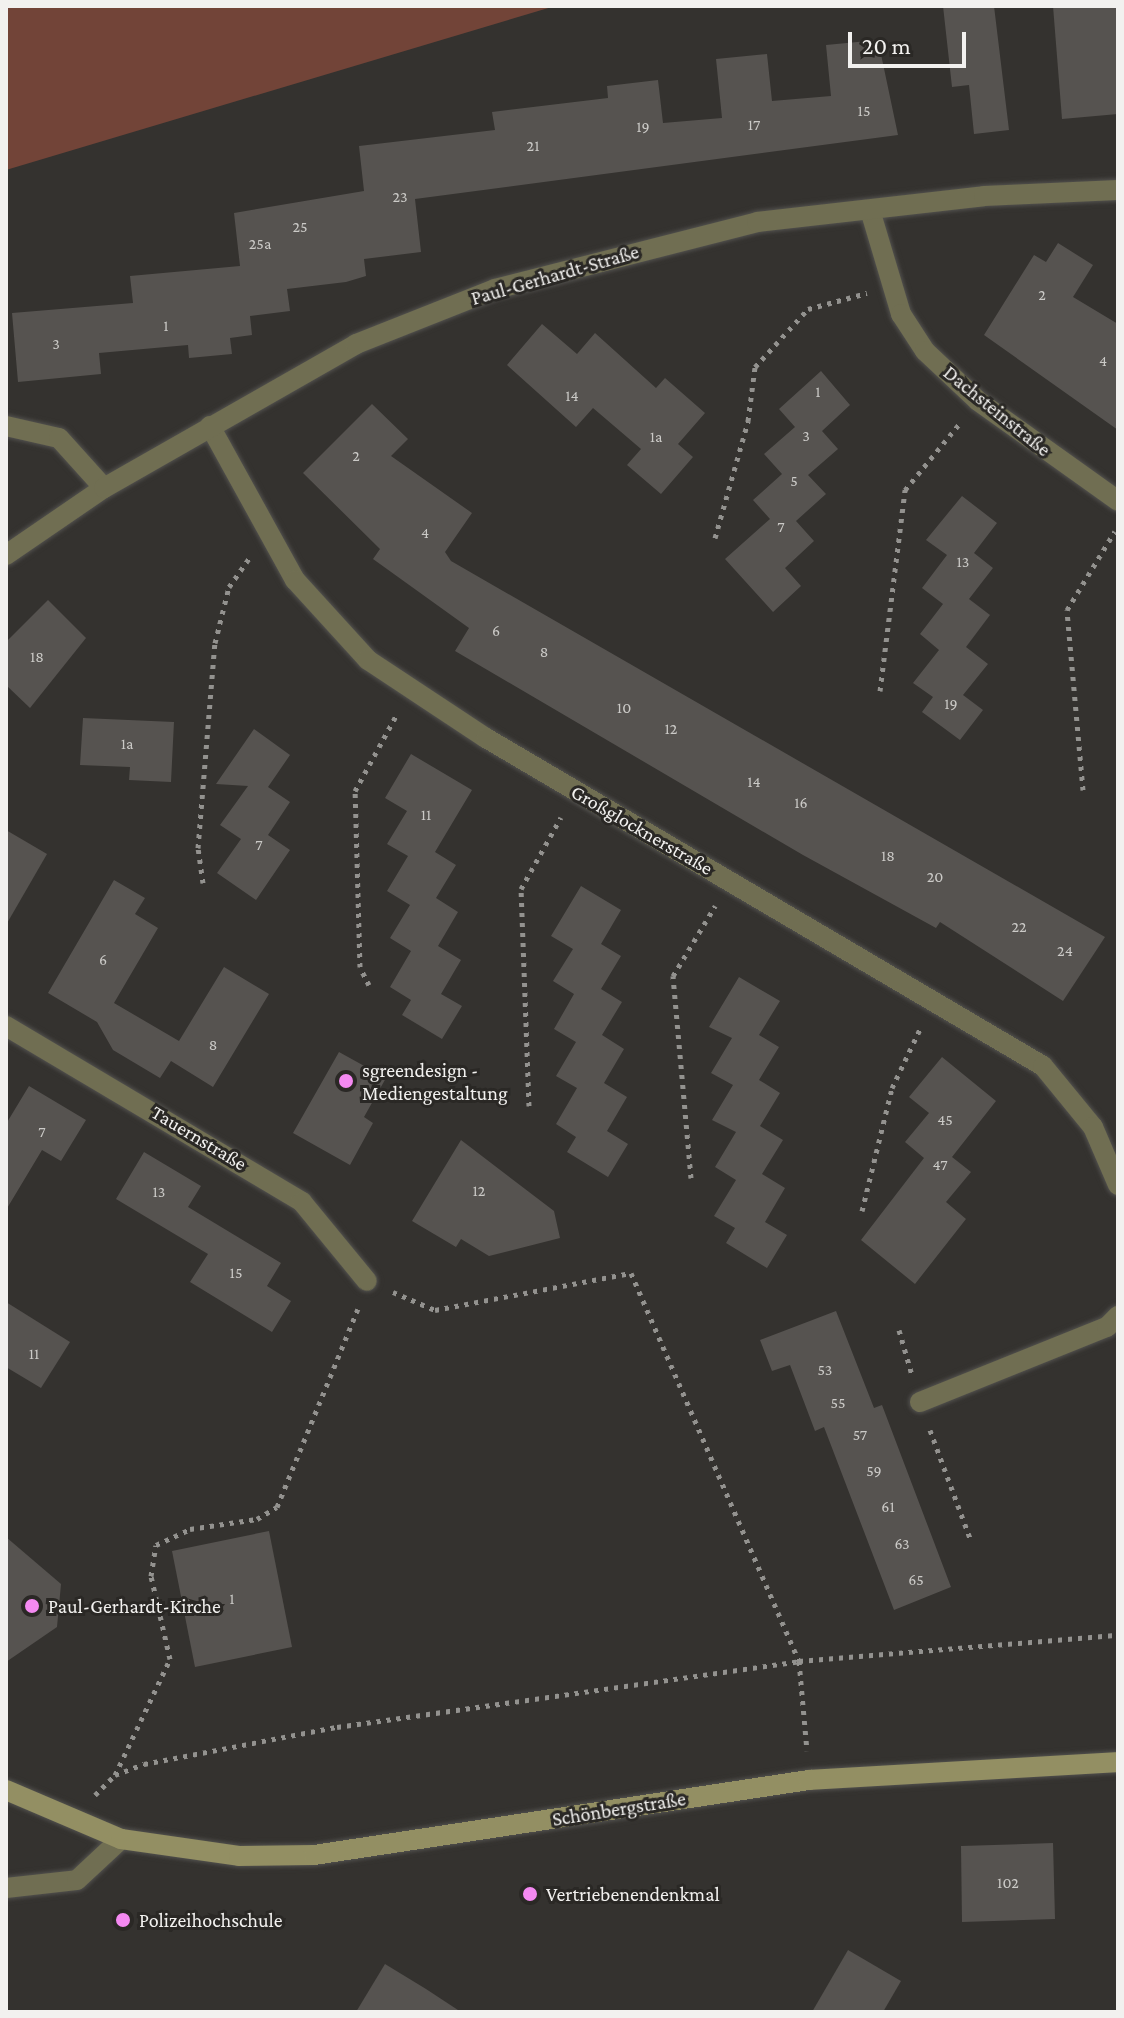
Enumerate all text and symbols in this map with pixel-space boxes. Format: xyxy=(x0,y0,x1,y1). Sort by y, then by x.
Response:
scale bar xyxy=(852,16,970,66)
text: 20 m xyxy=(862,32,911,59)
house number: 15 xyxy=(858,101,870,121)
house number: 17 xyxy=(748,115,760,135)
house number: 19 xyxy=(636,117,650,137)
house number: 21 xyxy=(527,136,539,156)
house number: 23 xyxy=(392,187,408,207)
house number: 25 xyxy=(292,217,308,237)
house number: 25a xyxy=(249,234,271,254)
street label: Paul-Gerhardt-Straße xyxy=(468,240,642,310)
house number: 2 xyxy=(1038,285,1046,305)
house number: 1 xyxy=(163,316,169,336)
house number: 3 xyxy=(52,334,60,354)
house number: 4 xyxy=(1099,351,1107,371)
street label: Dachsteinstraße xyxy=(939,360,1055,462)
house number: 1 xyxy=(815,382,821,402)
house number: 14 xyxy=(565,386,579,406)
house number: 3 xyxy=(802,426,810,446)
house number: 1a xyxy=(650,427,662,447)
house number: 2 xyxy=(352,446,360,466)
house number: 5 xyxy=(790,471,798,491)
house number: 7 xyxy=(777,517,785,537)
house number: 4 xyxy=(421,523,429,543)
house number: 13 xyxy=(957,552,969,572)
house number: 6 xyxy=(492,621,500,641)
house number: 8 xyxy=(540,642,548,662)
house number: 18 xyxy=(30,647,44,667)
house number: 19 xyxy=(944,694,958,714)
house number: 10 xyxy=(617,698,631,718)
house number: 12 xyxy=(665,719,677,739)
house number: 1a xyxy=(121,734,133,754)
house number: 14 xyxy=(747,772,761,792)
street label: Großglocknerstraße xyxy=(567,780,717,880)
house number: 16 xyxy=(794,793,808,813)
house number: 11 xyxy=(421,805,431,825)
house number: 7 xyxy=(255,835,263,855)
house number: 18 xyxy=(881,846,895,866)
house number: 20 xyxy=(927,867,943,887)
house number: 22 xyxy=(1011,917,1027,937)
house number: 24 xyxy=(1057,941,1073,961)
house number: 6 xyxy=(99,950,107,970)
house number: 8 xyxy=(209,1035,217,1055)
place label: sgreendesign - Mediengestaltung xyxy=(362,1058,508,1105)
marker: sgreendesign - Mediengestaltung xyxy=(337,1072,355,1090)
street label: Tauernstraße xyxy=(147,1100,251,1176)
house number: 45 xyxy=(937,1110,953,1130)
house number: 7 xyxy=(38,1122,46,1142)
house number: 47 xyxy=(932,1155,948,1175)
house number: 12 xyxy=(473,1181,485,1201)
house number: 13 xyxy=(153,1182,165,1202)
house number: 15 xyxy=(230,1263,242,1283)
house number: 11 xyxy=(29,1344,39,1364)
house number: 53 xyxy=(818,1360,832,1380)
house number: 55 xyxy=(831,1393,845,1413)
house number: 57 xyxy=(853,1425,867,1445)
house number: 59 xyxy=(866,1461,882,1481)
house number: 61 xyxy=(881,1497,895,1517)
house number: 63 xyxy=(894,1534,910,1554)
house number: 65 xyxy=(908,1570,924,1590)
house number: 1 xyxy=(229,1589,235,1609)
place label: Paul-Gerhardt-Kirche xyxy=(48,1594,221,1618)
marker: Paul-Gerhardt-Kirche xyxy=(23,1597,41,1615)
street label: Schönbergstraße xyxy=(551,1787,687,1831)
house number: 102 xyxy=(997,1873,1019,1893)
place label: Vertriebenendenkmal xyxy=(546,1882,720,1906)
marker: Vertriebenendenkmal xyxy=(521,1885,539,1903)
place label: Polizeihochschule xyxy=(139,1908,283,1932)
marker: Polizeihochschule xyxy=(114,1911,132,1929)

